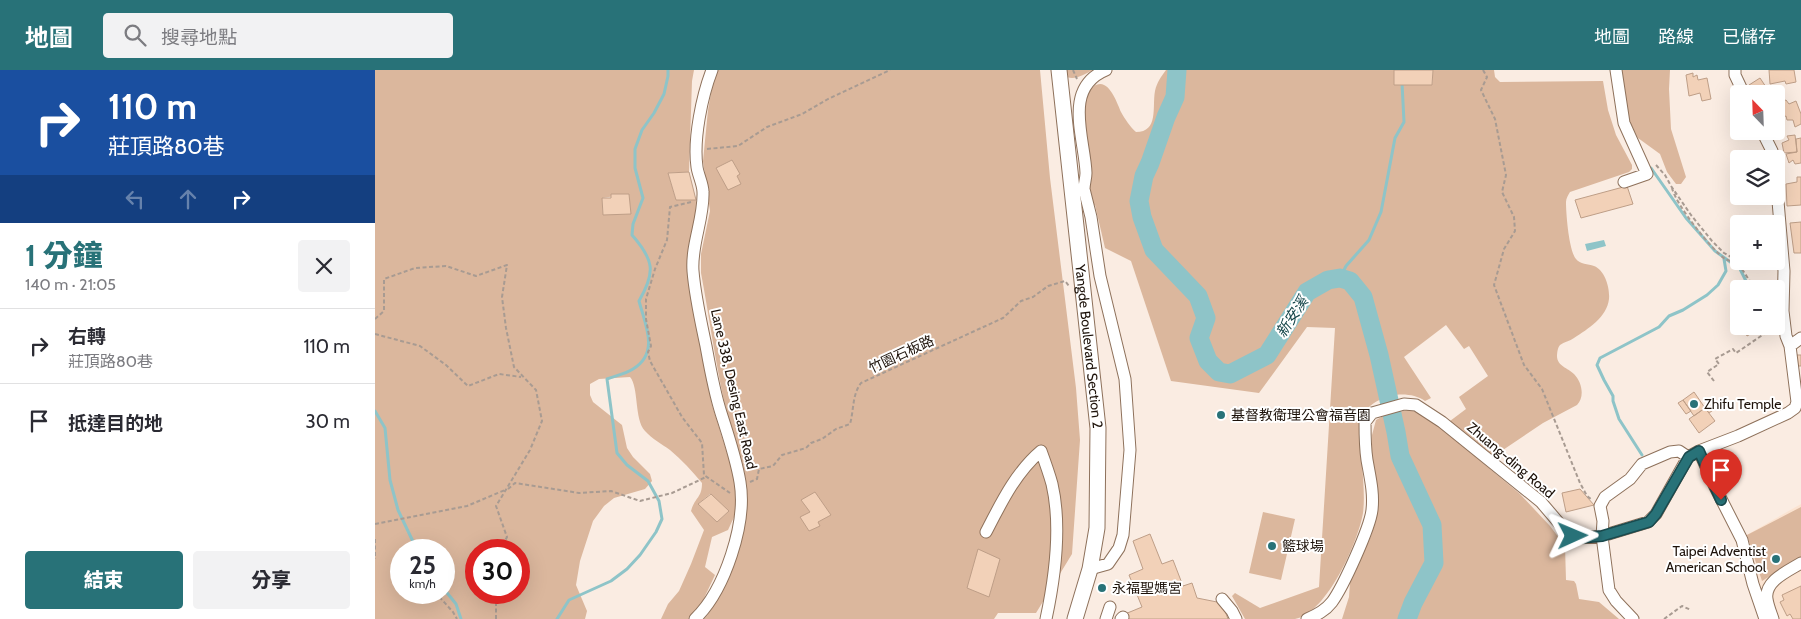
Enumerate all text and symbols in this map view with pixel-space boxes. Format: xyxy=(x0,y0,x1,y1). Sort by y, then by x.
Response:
search box xyxy=(103,13,453,58)
icon: search xyxy=(121,21,149,49)
text: 地圖 xyxy=(25,23,73,52)
text: 搜尋地點 xyxy=(161,26,237,49)
text: 地圖 xyxy=(1594,26,1630,48)
text: 路線 xyxy=(1658,26,1694,48)
text: 已儲存 xyxy=(1722,26,1776,48)
text: 110 m xyxy=(108,85,197,128)
north arrow xyxy=(1730,85,1785,140)
map controls xyxy=(1730,85,1785,335)
icon: right xyxy=(25,90,90,155)
text: 莊頂路80巷 xyxy=(108,133,225,160)
button: layers xyxy=(1730,150,1785,205)
icon: left xyxy=(121,185,149,213)
icon: ahead xyxy=(174,185,202,213)
icon: right xyxy=(227,185,255,213)
button: + xyxy=(1730,215,1785,270)
text: 1 分鐘 xyxy=(25,237,103,274)
button: close xyxy=(298,240,350,292)
street label: Yangde Boulevard Section 2 xyxy=(1071,263,1107,429)
text: 140 m · 21:05 xyxy=(25,275,116,294)
button: − xyxy=(1730,280,1785,335)
water label: 新安溪 xyxy=(1272,292,1313,341)
street label: Lane 338, Desing East Road xyxy=(707,307,761,471)
text: 右轉 xyxy=(68,325,106,348)
street label: 竹園石板路 xyxy=(865,331,937,377)
icon: right xyxy=(25,332,53,360)
text: 110 m xyxy=(303,335,350,358)
text: 莊頂路80巷 xyxy=(68,352,153,371)
place label: Zhifu Temple xyxy=(1704,395,1781,413)
marker: Zhifu Temple xyxy=(1688,398,1700,410)
place label: 基督教衛理公會福音園 xyxy=(1231,406,1371,424)
icon: arrive xyxy=(25,407,53,435)
marker: 基督教衛理公會福音園 xyxy=(1215,409,1227,421)
text: 30 m xyxy=(306,410,350,433)
text: 抵達目的地 xyxy=(68,412,163,435)
street label: Zhuang-ding Road xyxy=(1463,418,1559,502)
pin xyxy=(1700,449,1742,500)
icon: arrive xyxy=(1707,456,1735,484)
position arrow xyxy=(1546,509,1598,561)
place label: 籃球場 xyxy=(1282,537,1324,555)
speed limit sign: 30 xyxy=(465,539,530,604)
marker: 籃球場 xyxy=(1266,540,1278,552)
place label: Taipei Adventist American School xyxy=(1666,542,1767,576)
text: 25 xyxy=(409,550,436,580)
button: 結束 xyxy=(25,551,183,609)
button: 分享 xyxy=(193,551,350,609)
marker: Taipei Adventist American School xyxy=(1770,553,1782,565)
text: km/h xyxy=(409,576,436,591)
place label: 永福聖媽宮 xyxy=(1112,579,1182,597)
marker: 永福聖媽宮 xyxy=(1096,582,1108,594)

